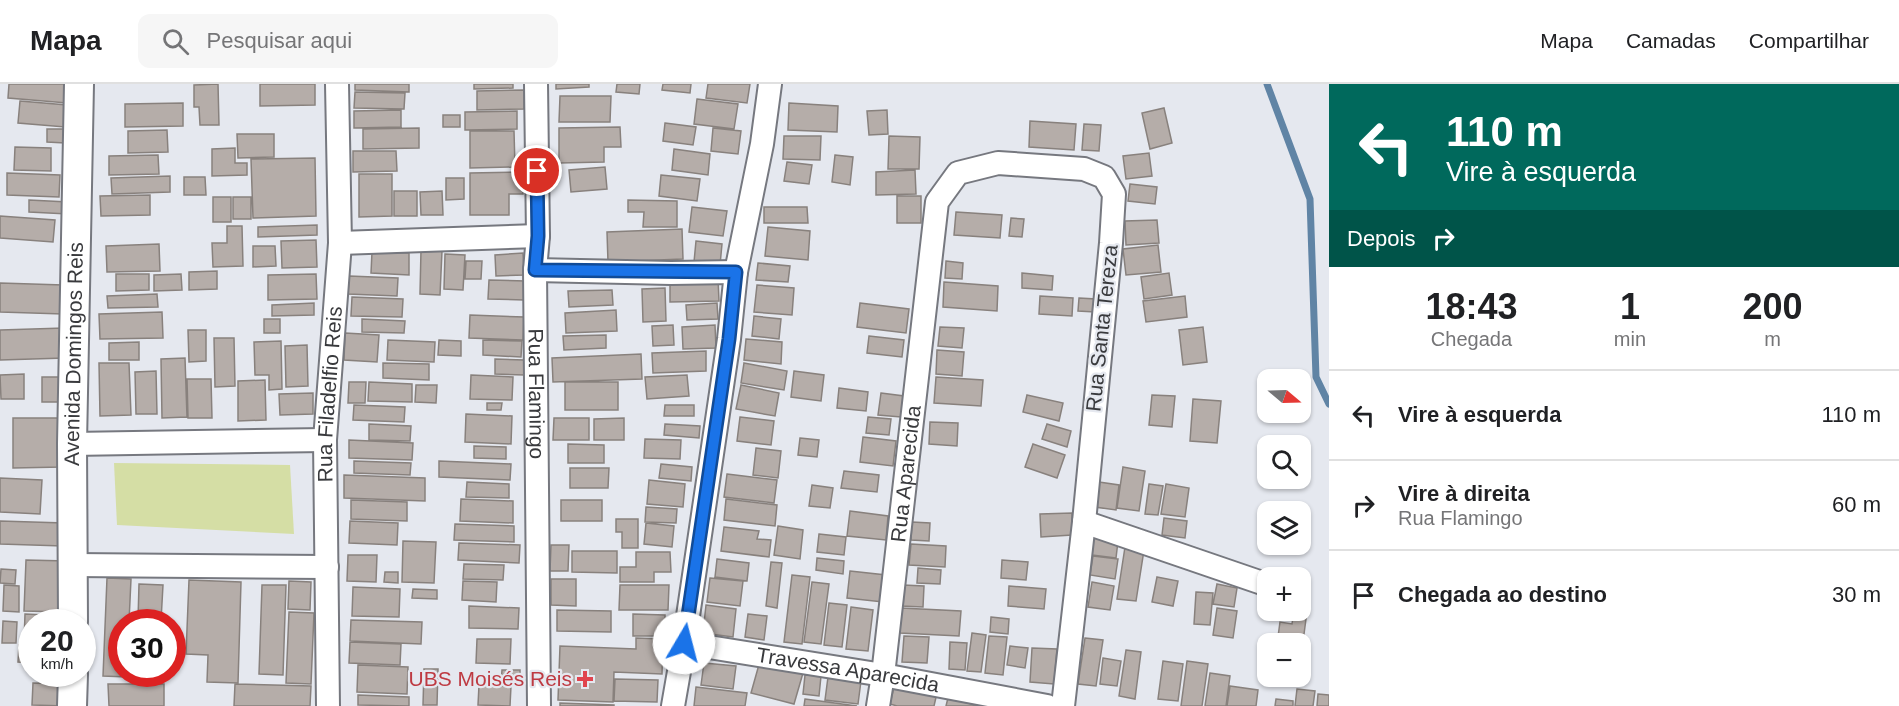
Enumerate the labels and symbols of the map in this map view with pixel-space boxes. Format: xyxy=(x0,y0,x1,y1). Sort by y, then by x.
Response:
pin xyxy=(511,145,562,196)
street label: Avenida Domingos Reis xyxy=(60,242,87,466)
street label: Rua Santa Tereza xyxy=(1081,243,1122,413)
street label: Rua Filadelfio Reis xyxy=(313,305,346,482)
street label: Rua Flamingo xyxy=(525,328,549,459)
north arrow xyxy=(1257,369,1311,423)
street label: Rua Aparecida xyxy=(886,404,925,543)
speed limit sign: 30 xyxy=(108,609,186,687)
position arrow xyxy=(652,611,716,675)
street label: Travessa Aparecida xyxy=(755,643,941,696)
place label: UBS Moisés Reis xyxy=(409,667,572,690)
marker: UBS Moisés Reis xyxy=(576,670,594,688)

